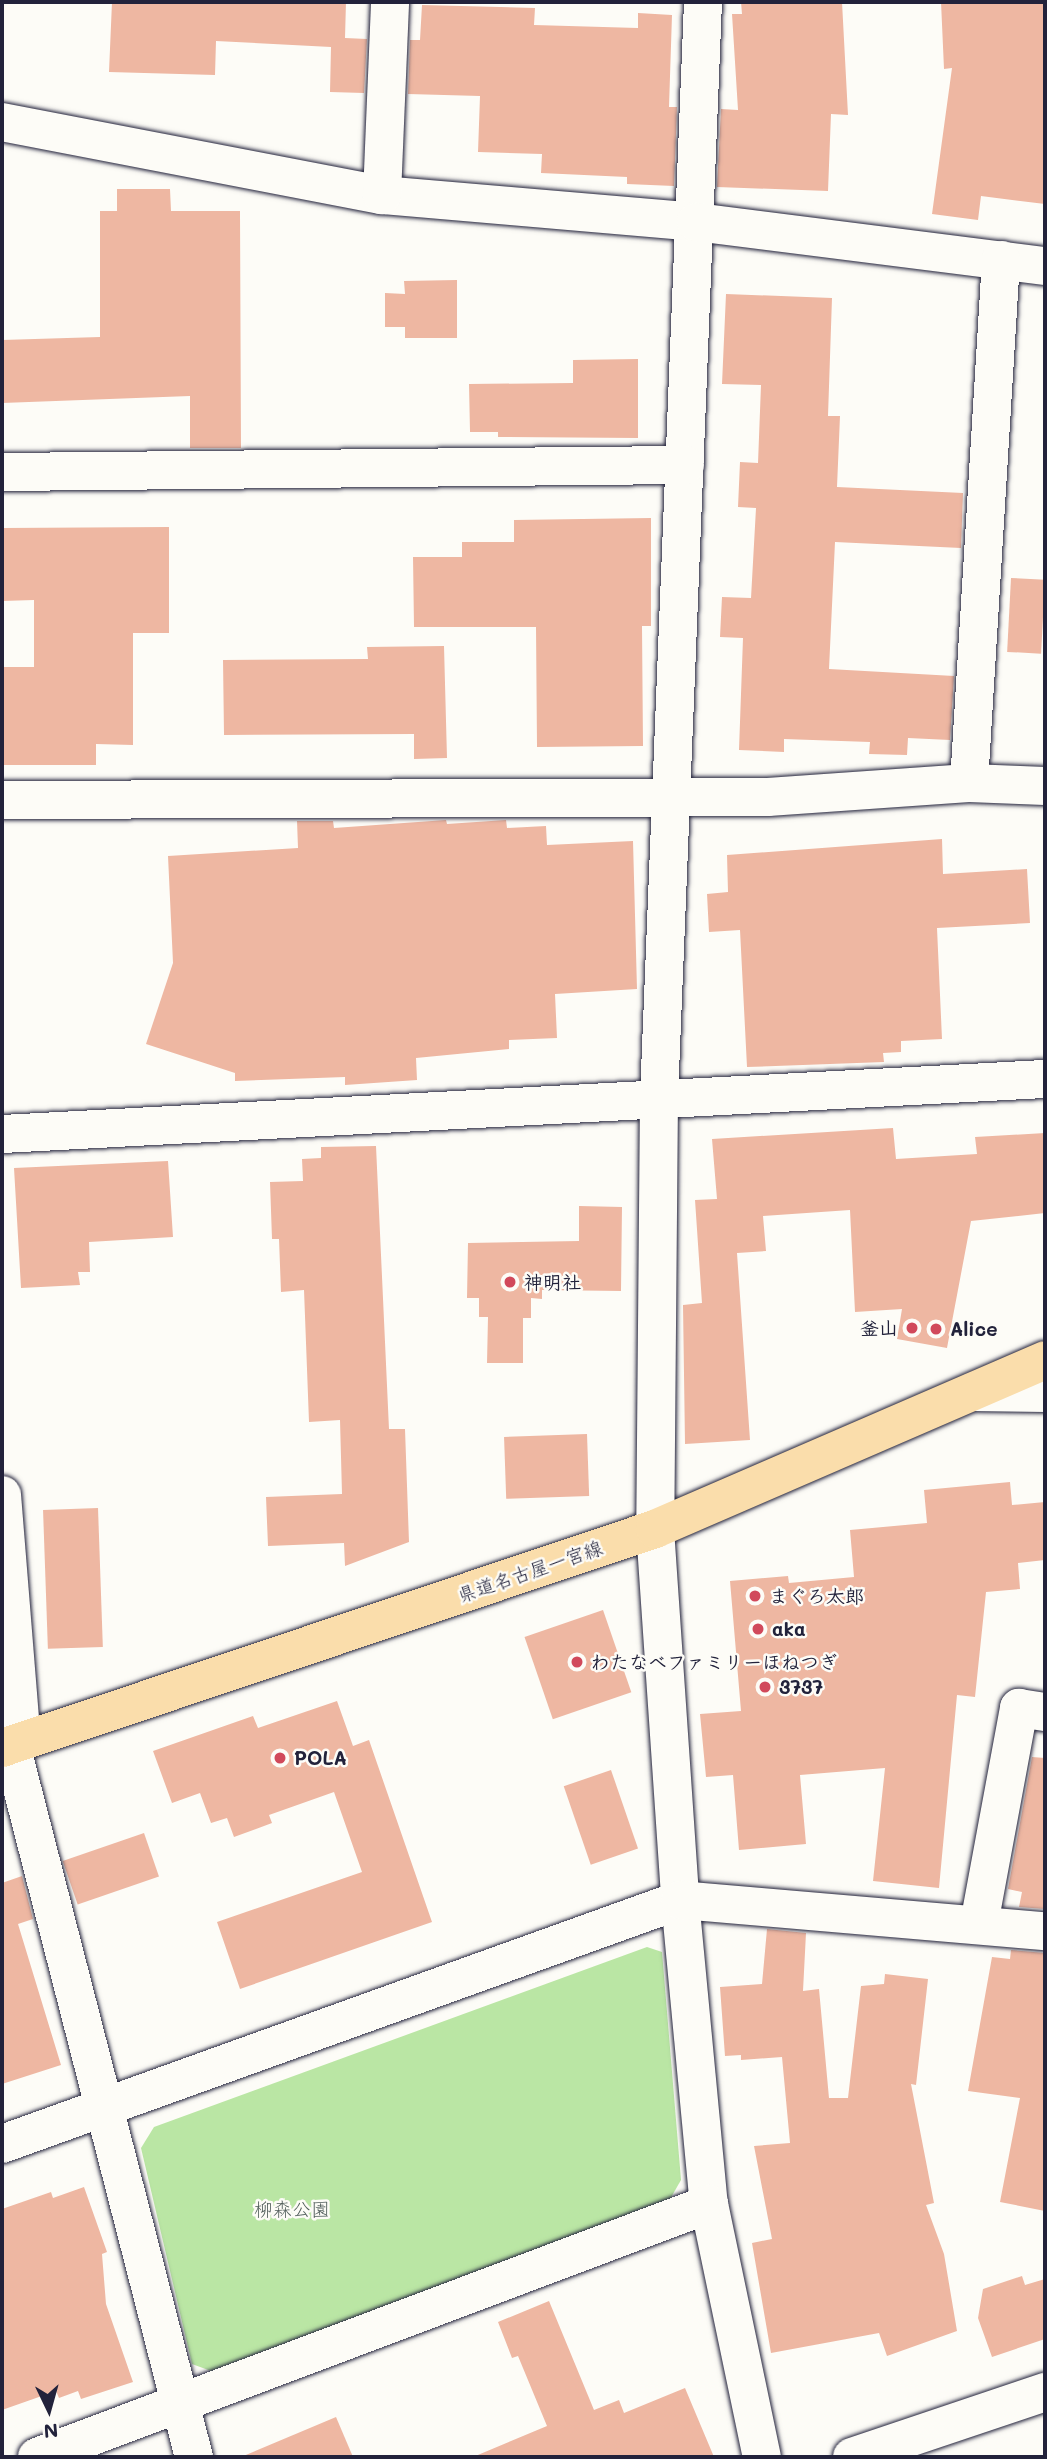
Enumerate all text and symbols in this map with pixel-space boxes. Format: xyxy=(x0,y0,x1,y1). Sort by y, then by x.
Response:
place label: 神明社 xyxy=(524,1271,581,1293)
marker: 神明社 xyxy=(502,1274,518,1290)
place label: 釜山 xyxy=(860,1317,898,1339)
place label: Alice xyxy=(950,1318,997,1340)
marker: 釜山 xyxy=(904,1320,920,1336)
marker: Alice xyxy=(928,1321,944,1337)
street label: 県道名古屋一宮線 xyxy=(454,1535,606,1607)
place label: まぐろ太郎 xyxy=(769,1585,864,1607)
marker: まぐろ太郎 xyxy=(747,1588,763,1604)
place label: aka xyxy=(772,1618,806,1640)
marker: aka xyxy=(750,1621,766,1637)
place label: わたなべファミリーほねつぎ xyxy=(591,1651,838,1673)
marker: わたなべファミリーほねつぎ xyxy=(569,1654,585,1670)
place label: 3737 xyxy=(779,1676,823,1698)
marker: 3737 xyxy=(757,1679,773,1695)
place label: POLA xyxy=(294,1747,347,1769)
marker: POLA xyxy=(272,1750,288,1766)
park label: 柳森公園 xyxy=(254,2198,330,2220)
north arrow xyxy=(14,2375,84,2445)
text: N xyxy=(43,2418,59,2444)

